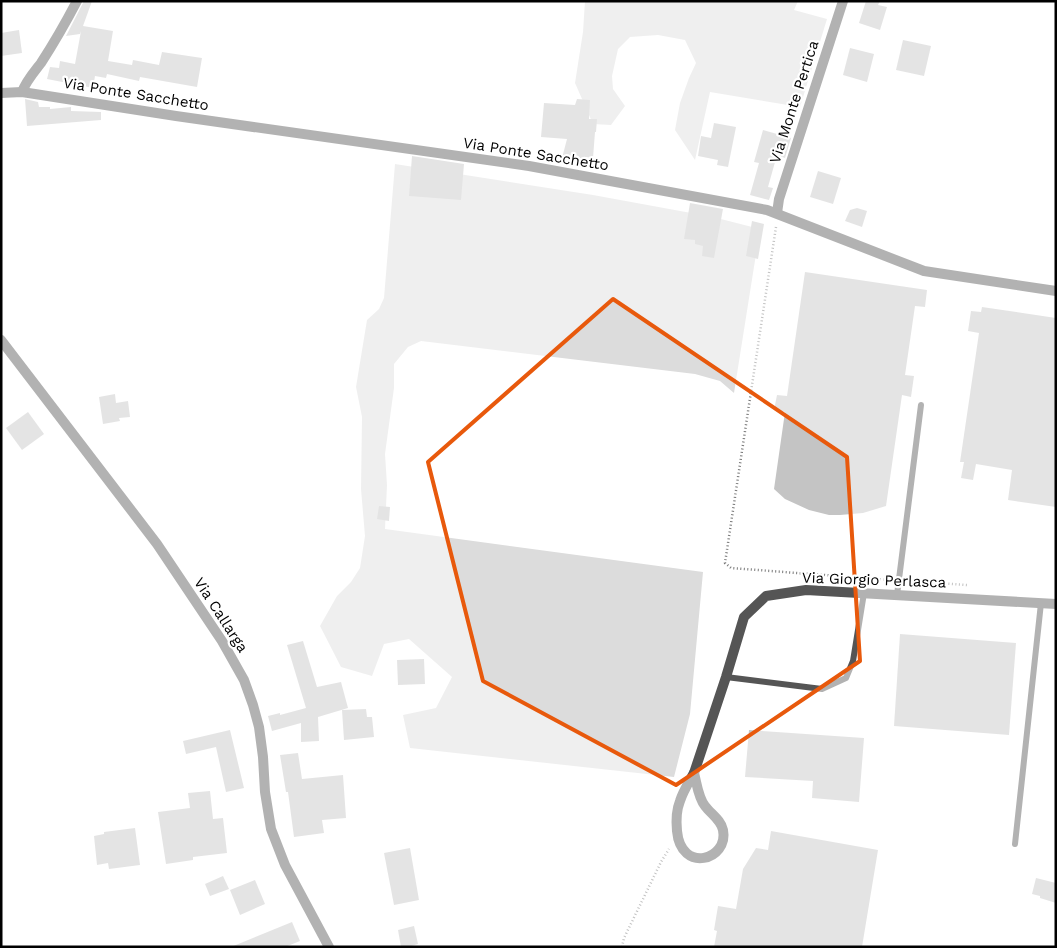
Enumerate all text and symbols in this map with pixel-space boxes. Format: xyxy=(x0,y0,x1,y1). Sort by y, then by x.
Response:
street label: Via Monte Pertica xyxy=(766,38,823,166)
street label: Via Ponte Sacchetto xyxy=(62,74,210,114)
street label: Via Ponte Sacchetto xyxy=(462,134,610,174)
street label: Via Giorgio Perlasca xyxy=(802,568,947,592)
street label: Via Callarga xyxy=(190,574,252,656)

